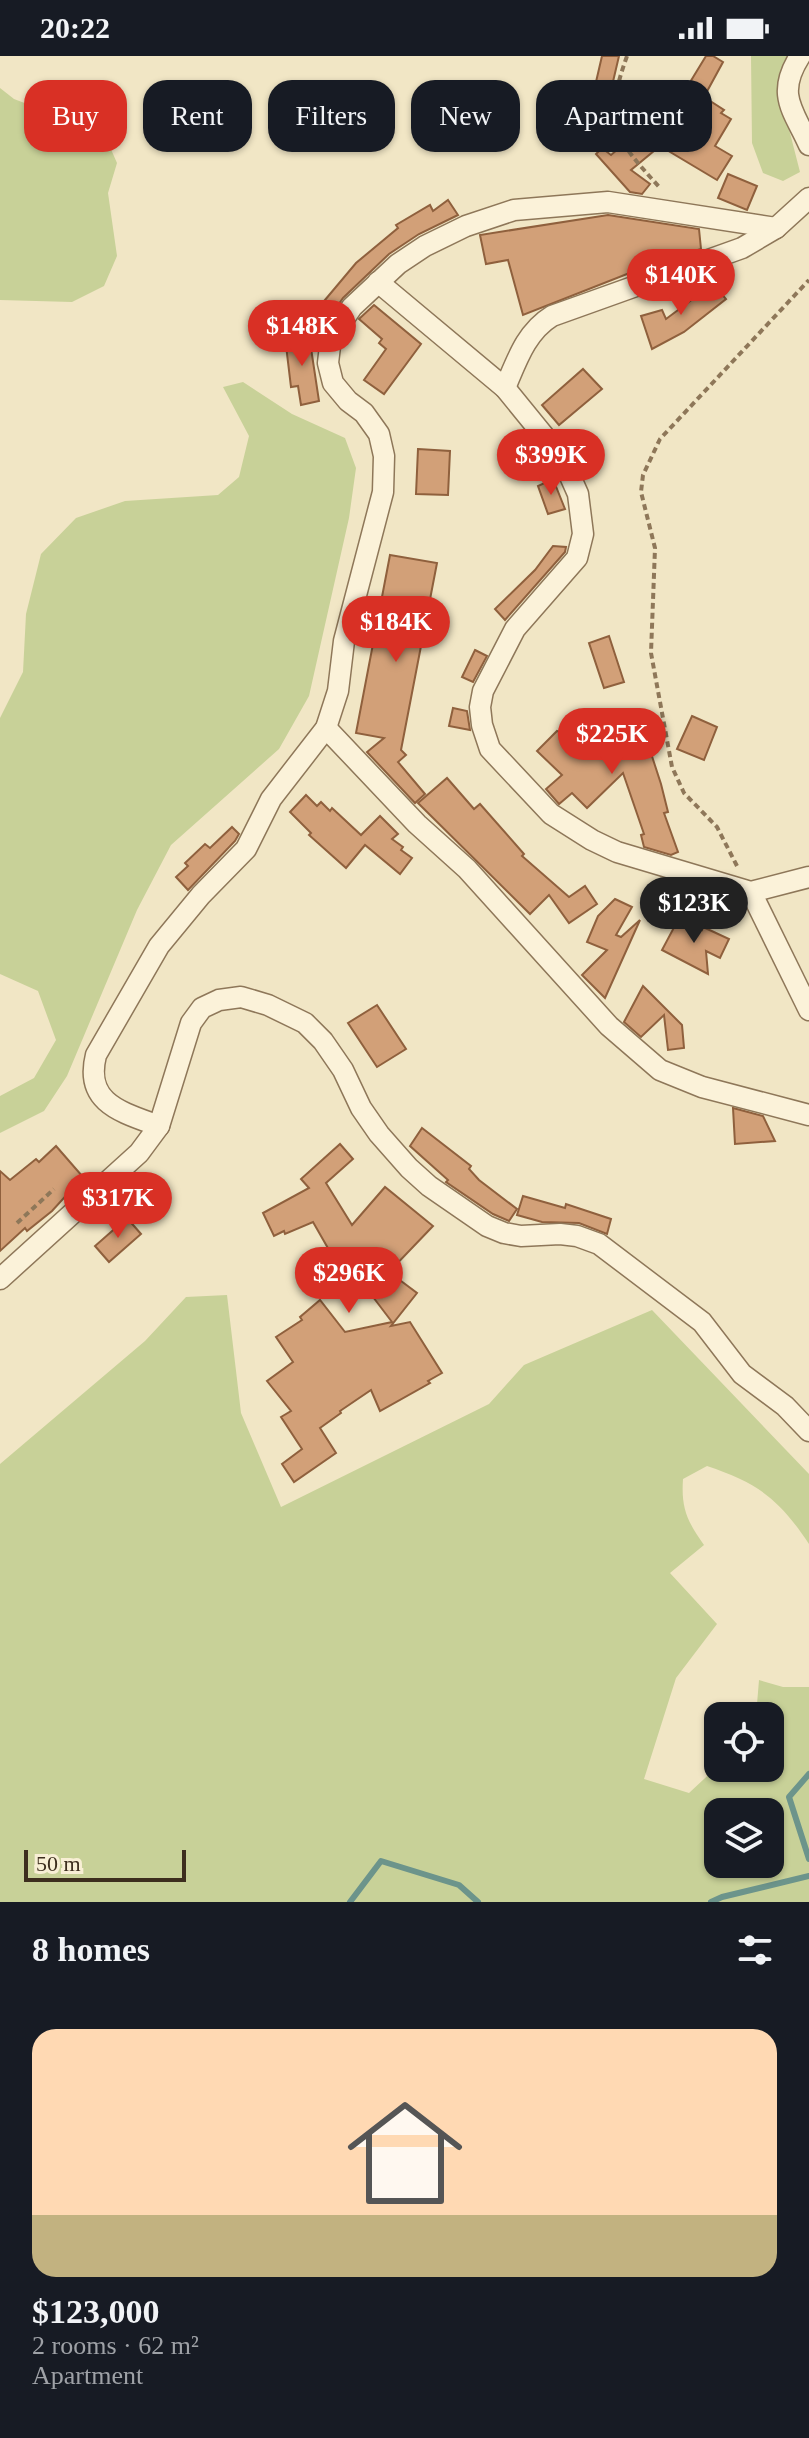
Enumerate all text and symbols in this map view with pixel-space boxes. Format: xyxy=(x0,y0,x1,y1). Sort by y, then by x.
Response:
text: 20:22 xyxy=(40,11,110,44)
chip: Buy xyxy=(24,80,127,152)
chip: Rent xyxy=(143,80,252,152)
chip: Filters xyxy=(268,80,395,152)
chip: New xyxy=(411,80,520,152)
chip: Apartment xyxy=(536,80,712,152)
pin: $140K xyxy=(625,249,737,317)
text: $140K xyxy=(645,260,717,289)
pin: $148K xyxy=(246,300,358,368)
text: $148K xyxy=(266,311,338,340)
pin: $399K xyxy=(495,429,607,497)
text: $399K xyxy=(515,440,587,469)
pin: $184K xyxy=(340,596,452,664)
text: $184K xyxy=(360,607,432,636)
pin: $225K xyxy=(556,708,668,776)
text: $225K xyxy=(576,719,648,748)
pin: $123K xyxy=(638,877,750,945)
text: $123K xyxy=(658,888,730,917)
pin: $317K xyxy=(62,1172,174,1240)
text: $317K xyxy=(82,1183,154,1212)
pin: $296K xyxy=(293,1247,405,1315)
text: $296K xyxy=(313,1258,385,1287)
map controls xyxy=(704,1702,784,1878)
button: locate xyxy=(704,1702,784,1782)
button: layers xyxy=(704,1798,784,1878)
scale bar xyxy=(24,1846,186,1882)
text: 50 m xyxy=(36,1851,81,1876)
icon: filters xyxy=(733,1928,777,1972)
text: 8 homes xyxy=(32,1931,150,1968)
icon: home xyxy=(333,2081,477,2225)
text: $123,000 xyxy=(32,2293,160,2330)
text: 2 rooms · 62 m² xyxy=(32,2331,199,2360)
text: Apartment xyxy=(32,2361,143,2390)

